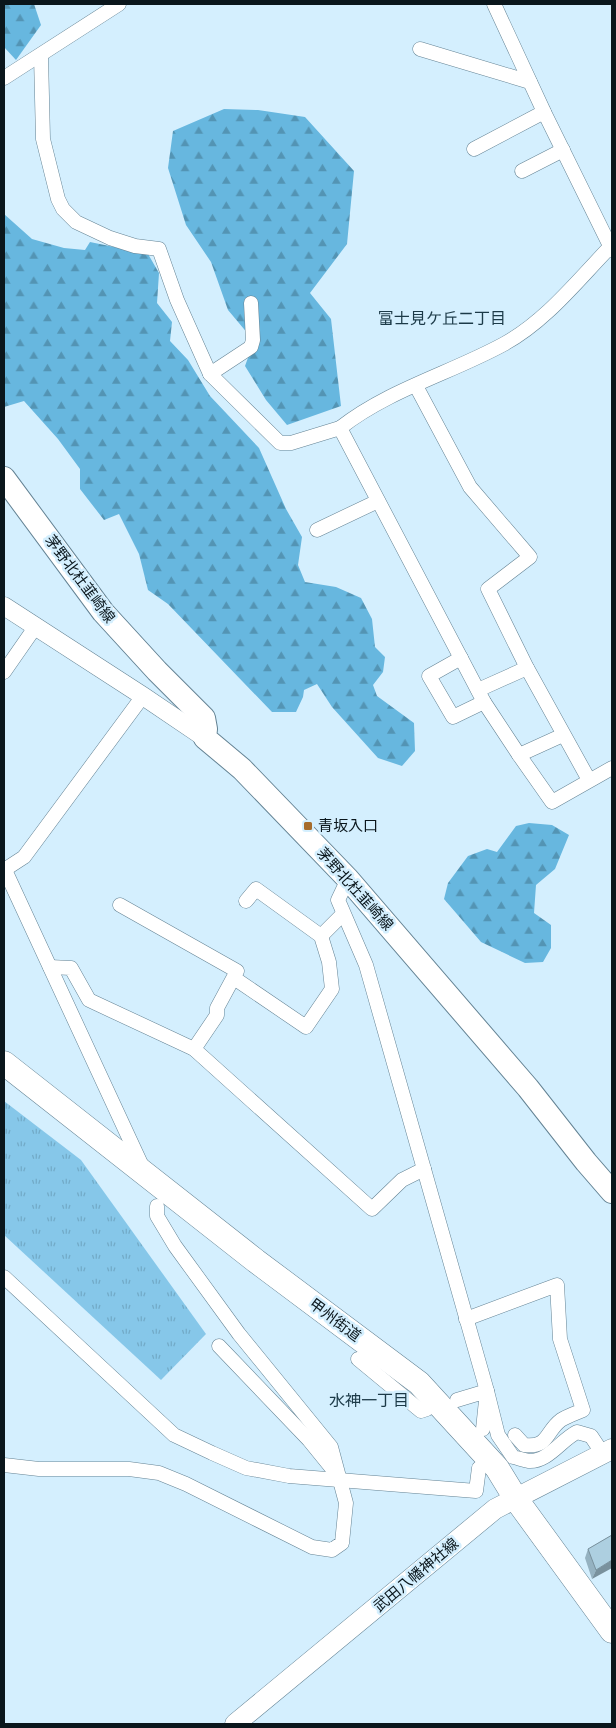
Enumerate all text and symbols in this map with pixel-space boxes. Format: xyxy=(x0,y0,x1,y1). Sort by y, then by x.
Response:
district label: 富士見ケ丘二丁目 xyxy=(378,309,506,328)
street label: 茅野北杜韮崎線 xyxy=(41,532,119,626)
place label: 青坂入口 xyxy=(318,817,378,835)
marker: 青坂入口 xyxy=(302,820,314,832)
street label: 茅野北杜韮崎線 xyxy=(313,844,397,934)
street label: 甲州街道 xyxy=(306,1295,364,1345)
district label: 水神一丁目 xyxy=(329,1391,409,1410)
street label: 武田八幡神社線 xyxy=(370,1534,462,1616)

